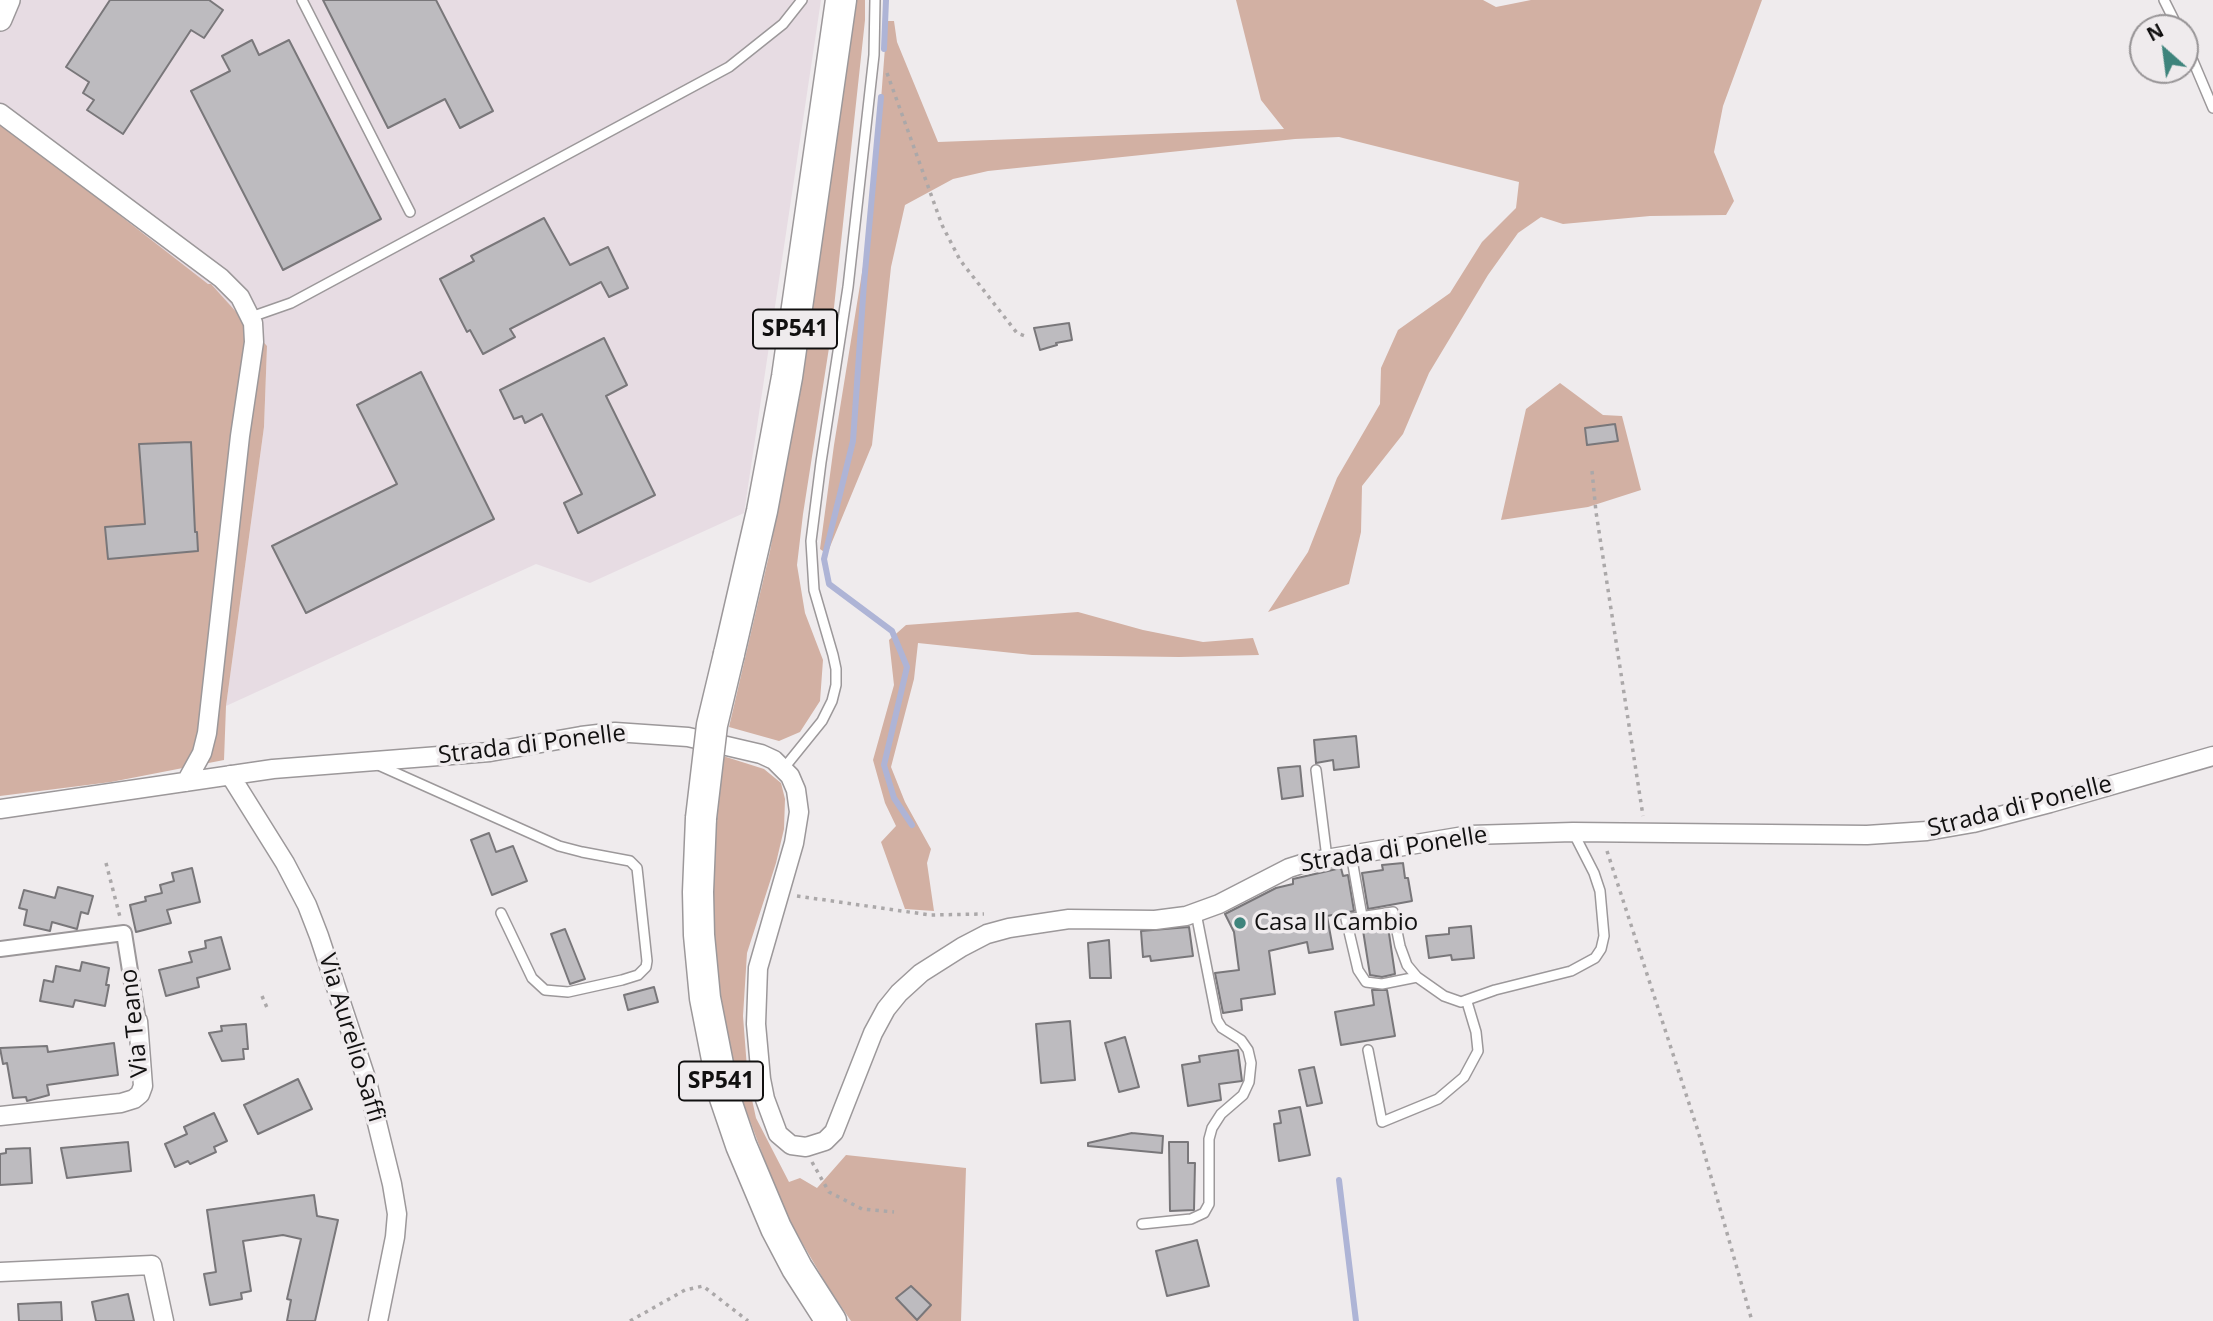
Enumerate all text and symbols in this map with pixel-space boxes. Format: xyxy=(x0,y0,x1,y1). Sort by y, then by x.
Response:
north arrow xyxy=(2129,14,2199,84)
text: N xyxy=(2142,17,2168,47)
road number: SP541 xyxy=(753,310,837,348)
street label: Strada di Ponelle xyxy=(437,719,627,771)
street label: Strada di Ponelle xyxy=(1925,770,2115,844)
street label: Strada di Ponelle xyxy=(1299,821,1489,879)
place label: Casa Il Cambio xyxy=(1254,909,1418,937)
marker: Casa Il Cambio xyxy=(1232,915,1248,931)
street label: Via Aurelio Saffi xyxy=(312,950,390,1126)
street label: Via Teano xyxy=(115,967,155,1079)
road number: SP541 xyxy=(679,1062,763,1100)

